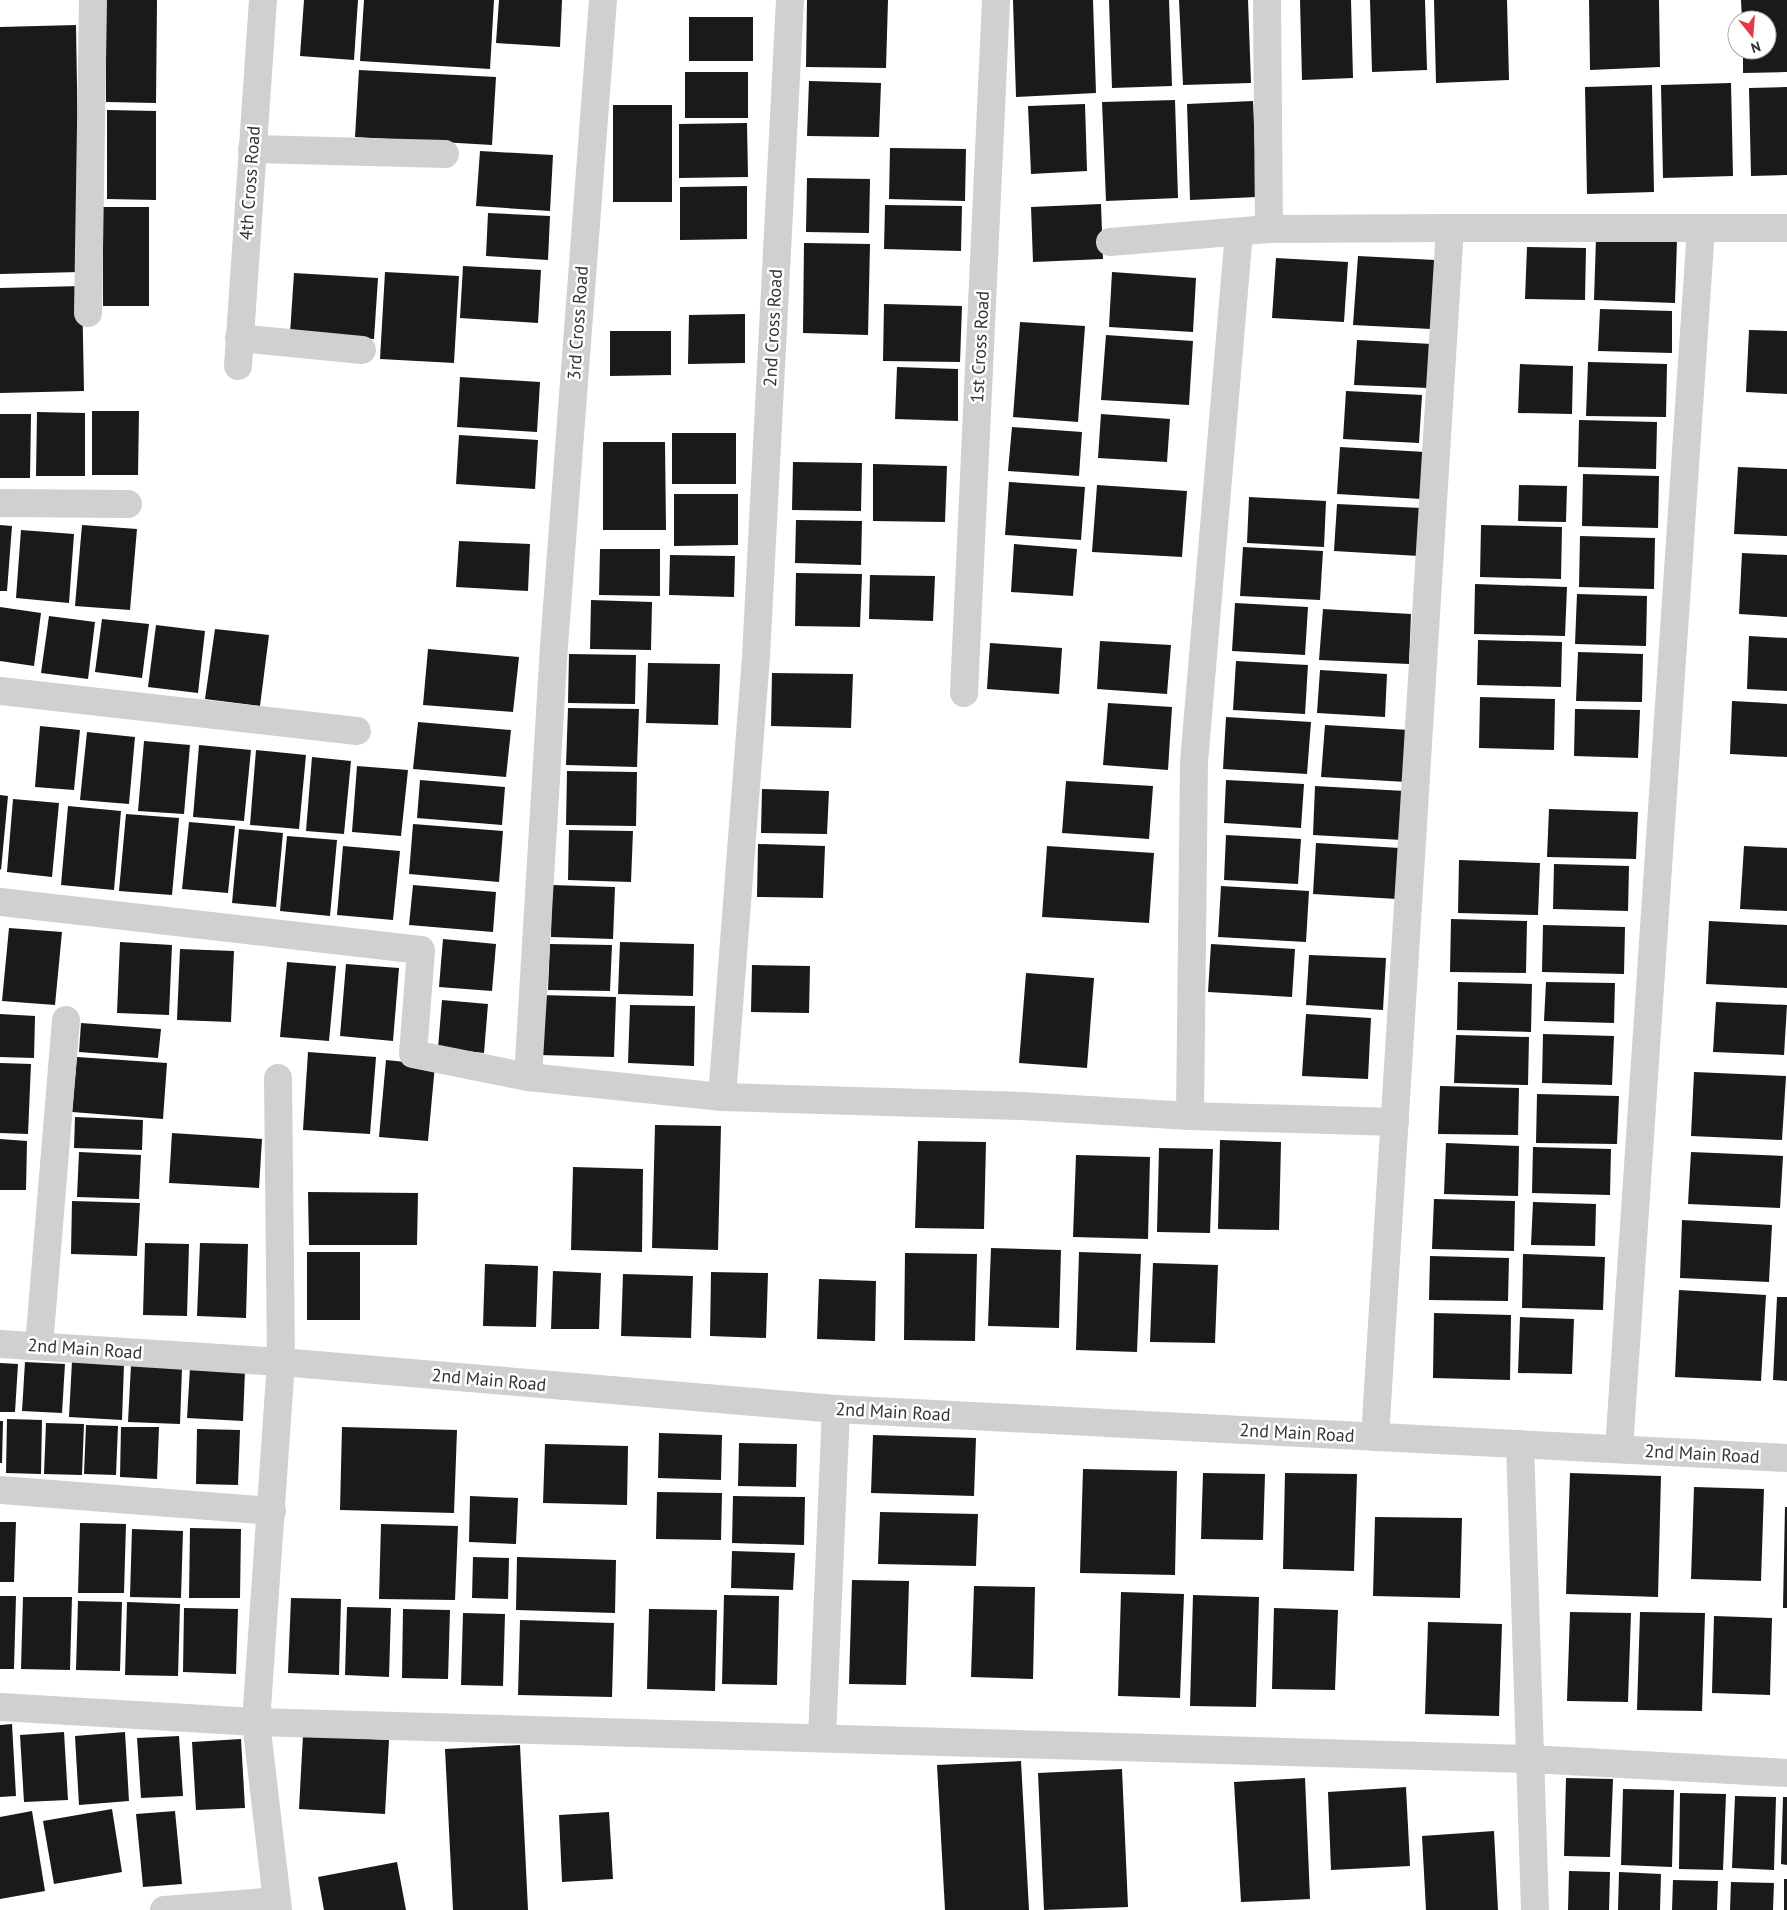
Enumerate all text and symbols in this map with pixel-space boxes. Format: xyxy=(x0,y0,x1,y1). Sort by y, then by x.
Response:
north arrow xyxy=(1727,10,1777,60)
text: N xyxy=(1749,37,1763,57)
street label: 4th Cross Road xyxy=(234,125,265,241)
street label: 3rd Cross Road xyxy=(562,265,593,381)
street label: 2nd Cross Road xyxy=(758,268,787,387)
street label: 1st Cross Road xyxy=(965,290,994,404)
street label: 2nd Main Road xyxy=(27,1333,143,1364)
street label: 2nd Main Road xyxy=(431,1363,547,1396)
street label: 2nd Main Road xyxy=(835,1397,951,1426)
street label: 2nd Main Road xyxy=(1239,1418,1355,1447)
street label: 2nd Main Road xyxy=(1644,1439,1760,1468)

